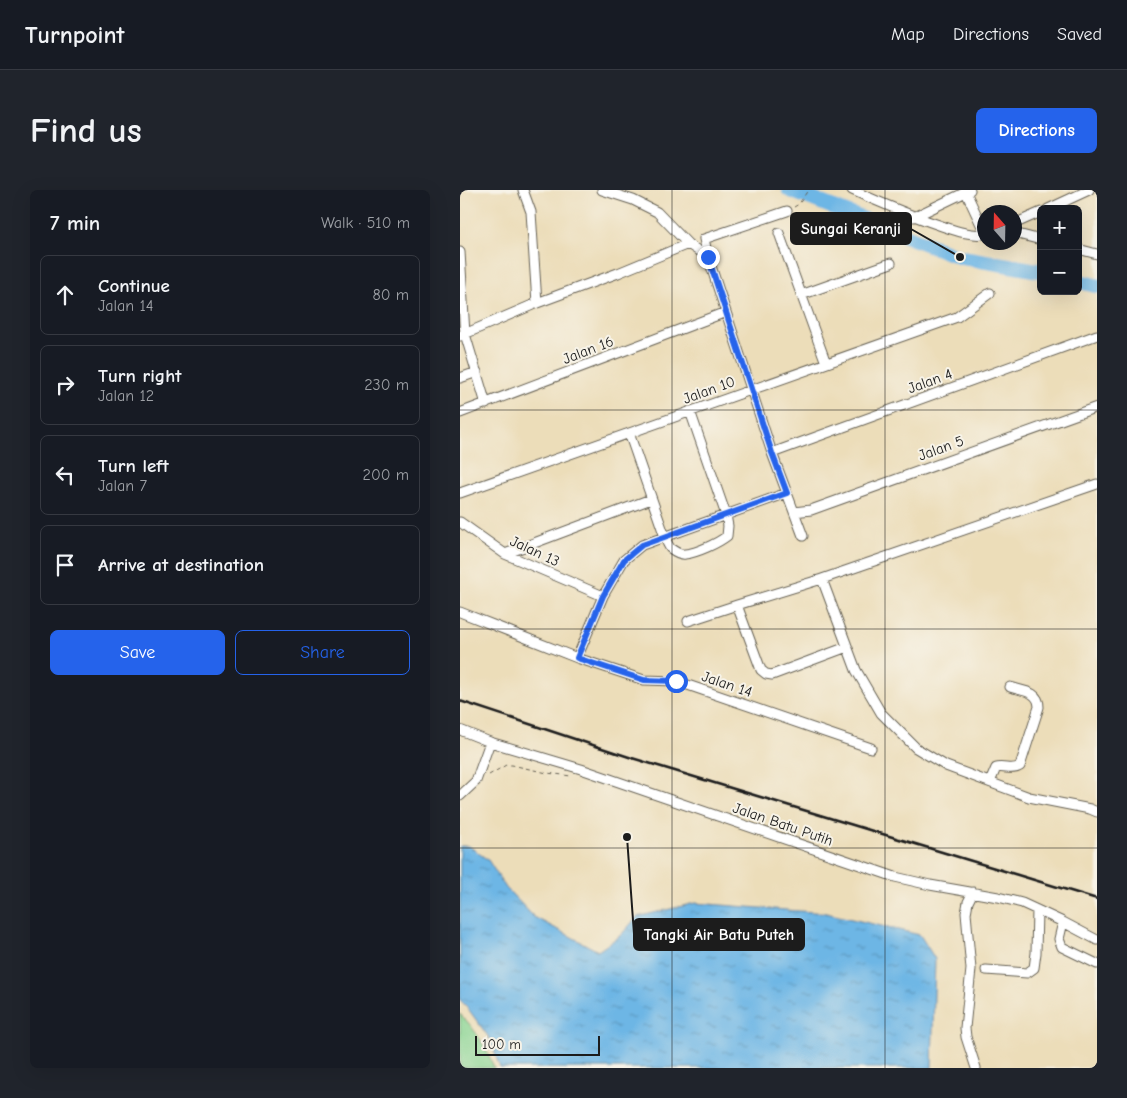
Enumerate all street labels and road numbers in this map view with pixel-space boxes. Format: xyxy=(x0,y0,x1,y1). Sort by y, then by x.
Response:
street label: Jalan 16 xyxy=(560,332,616,368)
street label: Jalan 4 xyxy=(905,365,955,397)
street label: Jalan 10 xyxy=(681,372,737,408)
street label: Jalan 5 xyxy=(916,431,966,465)
street label: Jalan 13 xyxy=(507,532,563,570)
street label: Jalan 14 xyxy=(699,667,755,701)
street label: Jalan Batu Putih xyxy=(731,798,835,850)

